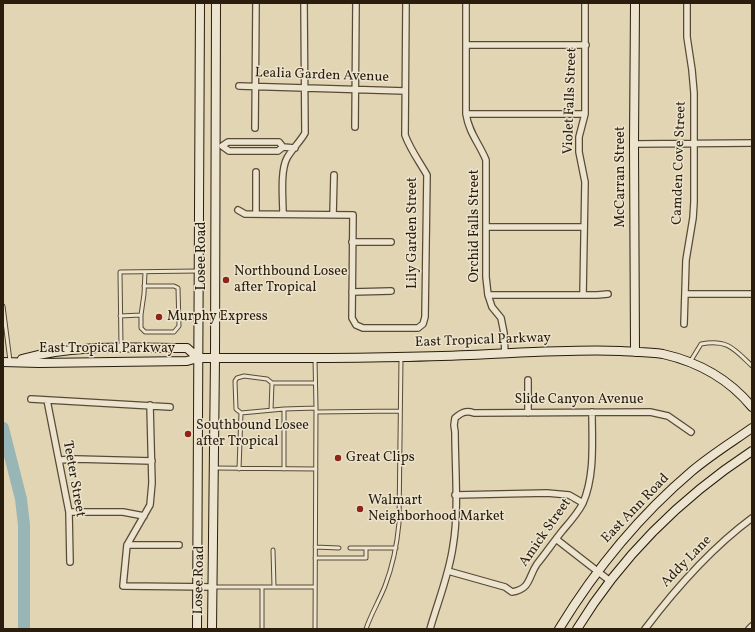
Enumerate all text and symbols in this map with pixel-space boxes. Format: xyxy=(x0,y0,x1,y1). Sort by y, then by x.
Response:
street label: Violet Falls Street xyxy=(561,47,581,155)
street label: Lealia Garden Avenue xyxy=(255,65,389,87)
street label: Camden Cove Street xyxy=(669,101,691,225)
street label: McCarran Street xyxy=(613,126,629,228)
street label: Orchid Falls Street xyxy=(467,169,483,283)
street label: Lily Garden Street xyxy=(405,177,421,289)
street label: Losee Road xyxy=(194,222,210,290)
place label: Northbound Losee after Tropical xyxy=(234,264,348,296)
marker: Northbound Losee after Tropical xyxy=(221,275,231,285)
place label: Murphy Express xyxy=(167,309,268,325)
marker: Murphy Express xyxy=(154,312,164,322)
street label: East Tropical Parkway xyxy=(415,330,551,352)
street label: East Tropical Parkway xyxy=(39,341,175,357)
street label: Slide Canyon Avenue xyxy=(514,392,644,408)
place label: Southbound Losee after Tropical xyxy=(196,418,309,450)
marker: Southbound Losee after Tropical xyxy=(183,429,193,439)
street label: Teeter Street xyxy=(58,440,88,518)
place label: Great Clips xyxy=(346,450,415,466)
marker: Great Clips xyxy=(333,453,343,463)
street label: East Ann Road xyxy=(599,471,673,547)
place label: Walmart Neighborhood Market xyxy=(368,493,504,526)
street label: Amick Street xyxy=(516,496,576,570)
marker: Walmart Neighborhood Market xyxy=(355,504,365,514)
street label: Addy Lane xyxy=(658,533,716,591)
street label: Losee Road xyxy=(191,545,209,615)

